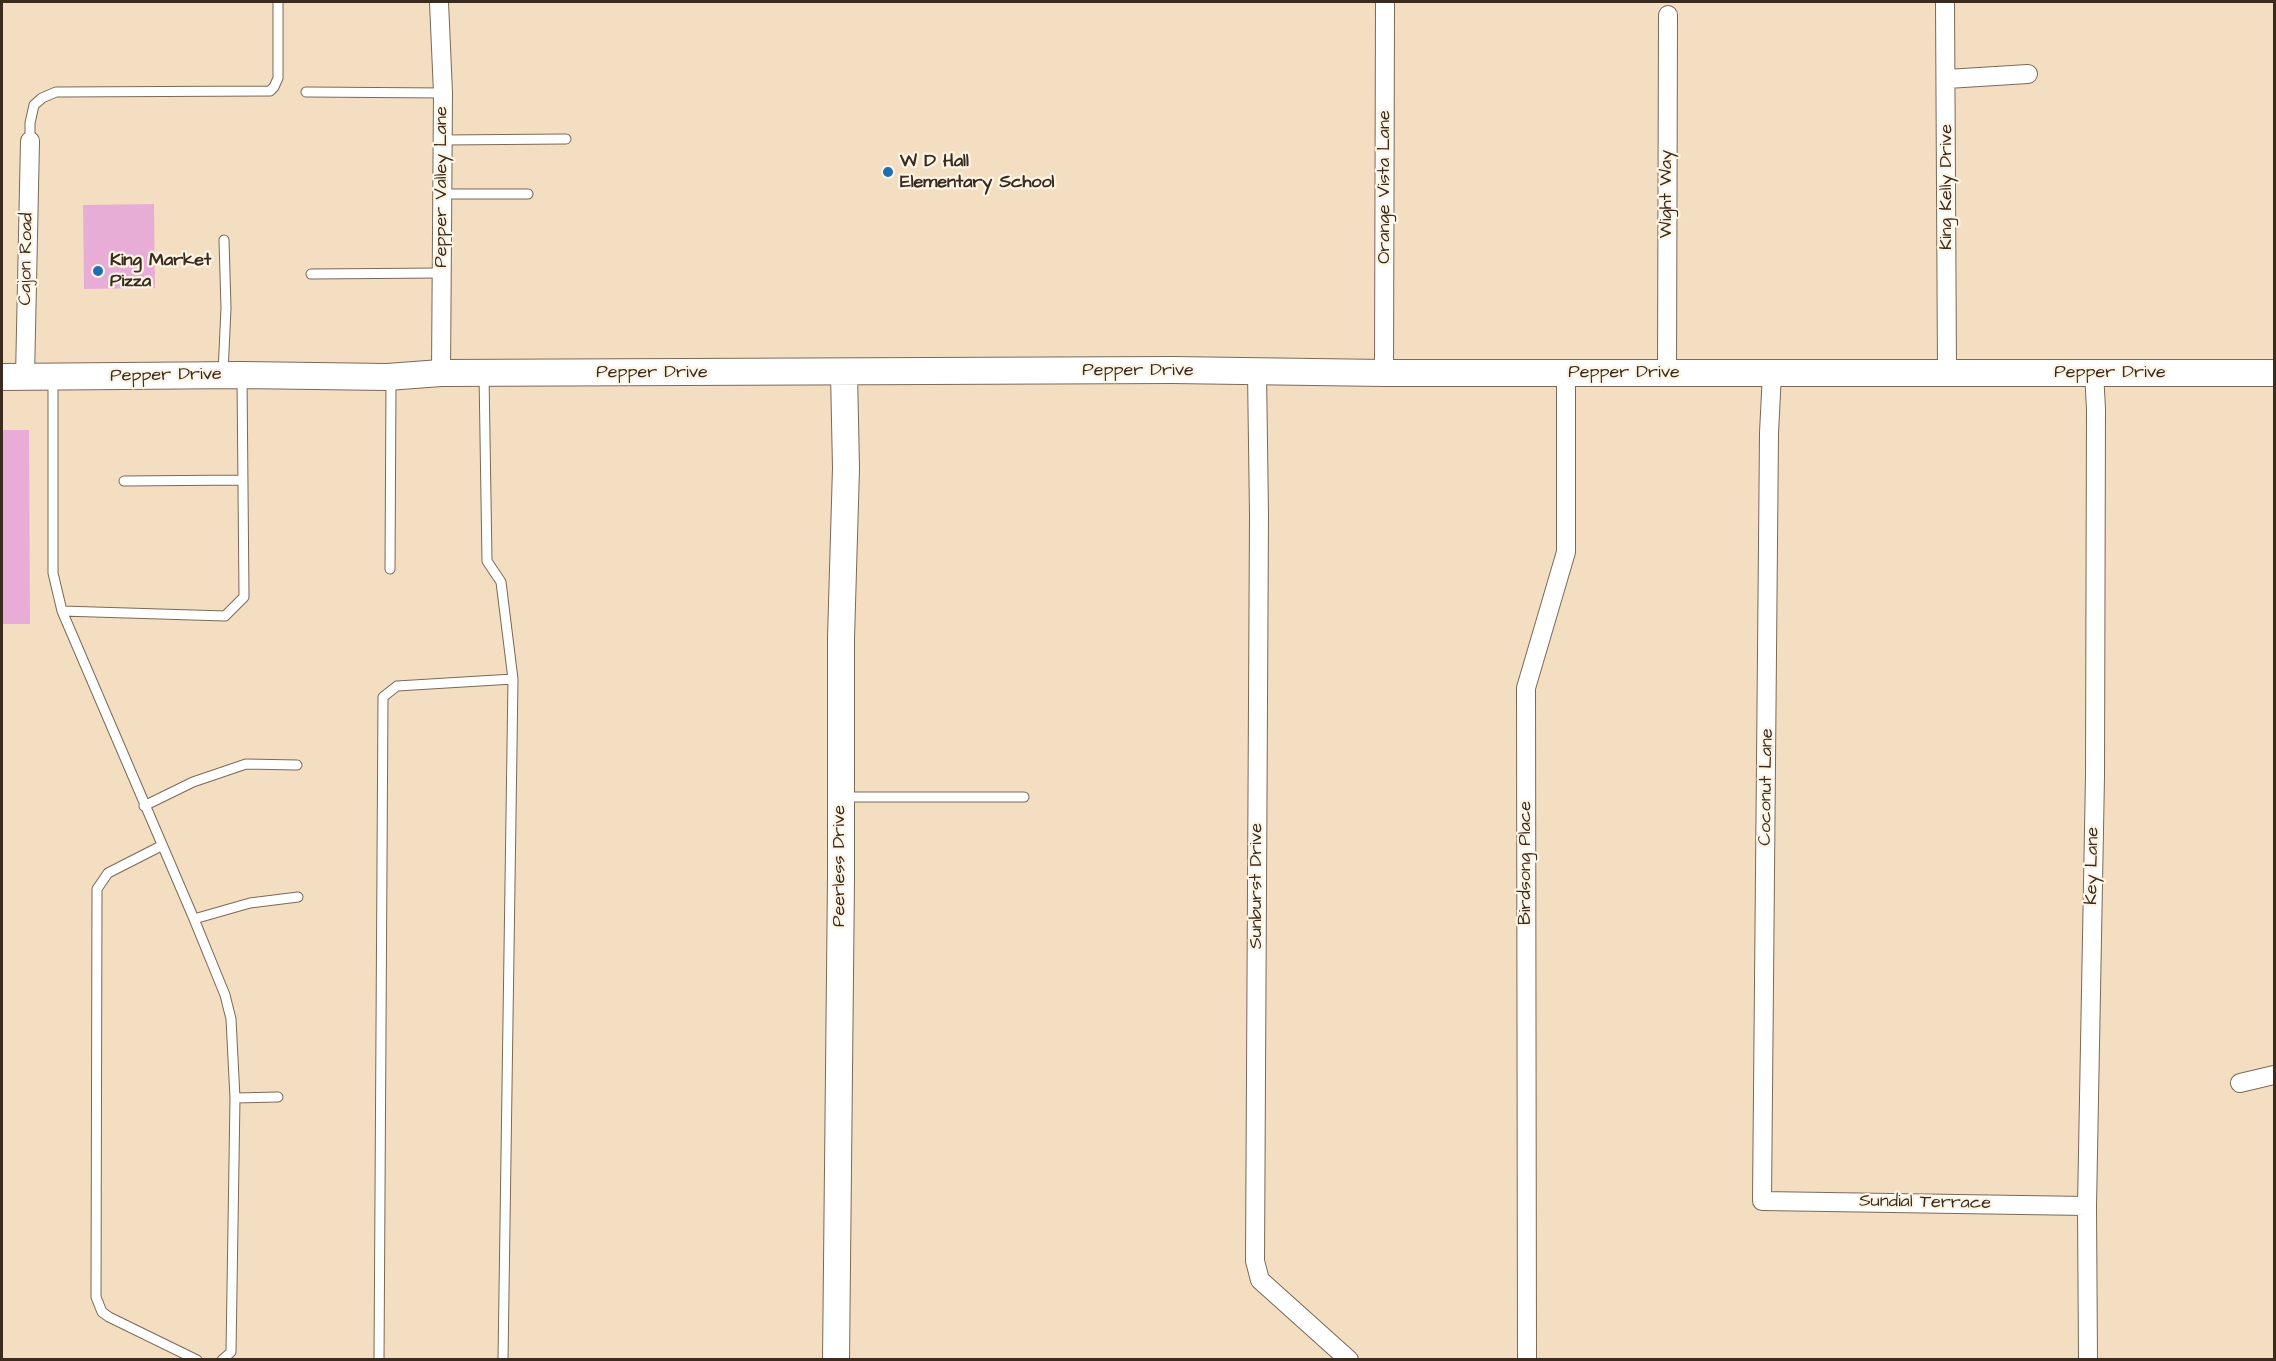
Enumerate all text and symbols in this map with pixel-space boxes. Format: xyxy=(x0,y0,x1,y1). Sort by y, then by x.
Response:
street label: Pepper Valley Lane xyxy=(431,106,453,268)
street label: Orange Vista Lane xyxy=(1374,110,1396,264)
street label: King Kelly Drive xyxy=(1936,124,1958,250)
street label: Wight Way xyxy=(1656,150,1678,238)
place label: W D Hall Elementary School xyxy=(900,151,1054,194)
marker: W D Hall Elementary School xyxy=(881,165,895,179)
street label: Cajon Road xyxy=(15,212,39,306)
place label: King Market Pizza xyxy=(110,250,211,292)
marker: King Market Pizza xyxy=(91,264,105,278)
street label: Pepper Drive xyxy=(1082,360,1194,382)
street label: Pepper Drive xyxy=(596,362,708,384)
street label: Pepper Drive xyxy=(1568,362,1680,384)
street label: Pepper Drive xyxy=(2054,362,2166,384)
street label: Pepper Drive xyxy=(110,364,222,388)
street label: Coconut Lane xyxy=(1755,728,1779,846)
street label: Birdsong Place xyxy=(1515,801,1537,925)
street label: Peerless Drive xyxy=(829,805,851,927)
street label: Sunburst Drive xyxy=(1246,823,1268,949)
street label: Key Lane xyxy=(2082,827,2104,905)
street label: Sundial Terrace xyxy=(1859,1191,1991,1215)

